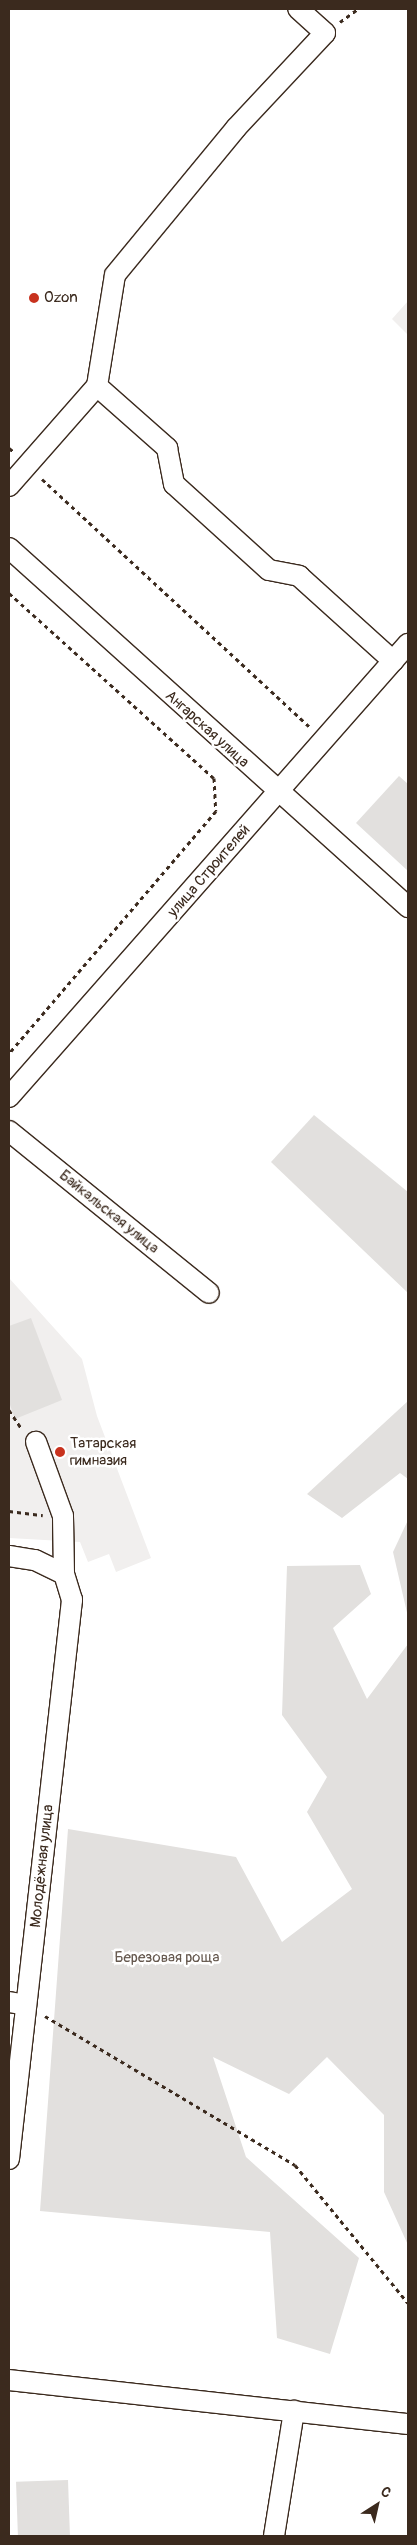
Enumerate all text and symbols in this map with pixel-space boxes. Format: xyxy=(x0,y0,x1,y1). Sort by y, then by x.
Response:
place label: Ozon xyxy=(44,289,78,307)
marker: Ozon xyxy=(28,292,40,304)
street label: Ангарская улица xyxy=(161,687,253,771)
street label: улица Строителей xyxy=(164,821,254,921)
street label: Байкальская улица xyxy=(56,1166,162,1258)
place label: Татарская гимназия xyxy=(70,1434,136,1469)
marker: Татарская гимназия xyxy=(54,1446,66,1458)
street label: Молодёжная улица xyxy=(27,1804,57,1928)
park label: Березовая роща xyxy=(114,1949,220,1967)
north arrow xyxy=(352,2480,402,2530)
text: С xyxy=(377,2483,394,2502)

